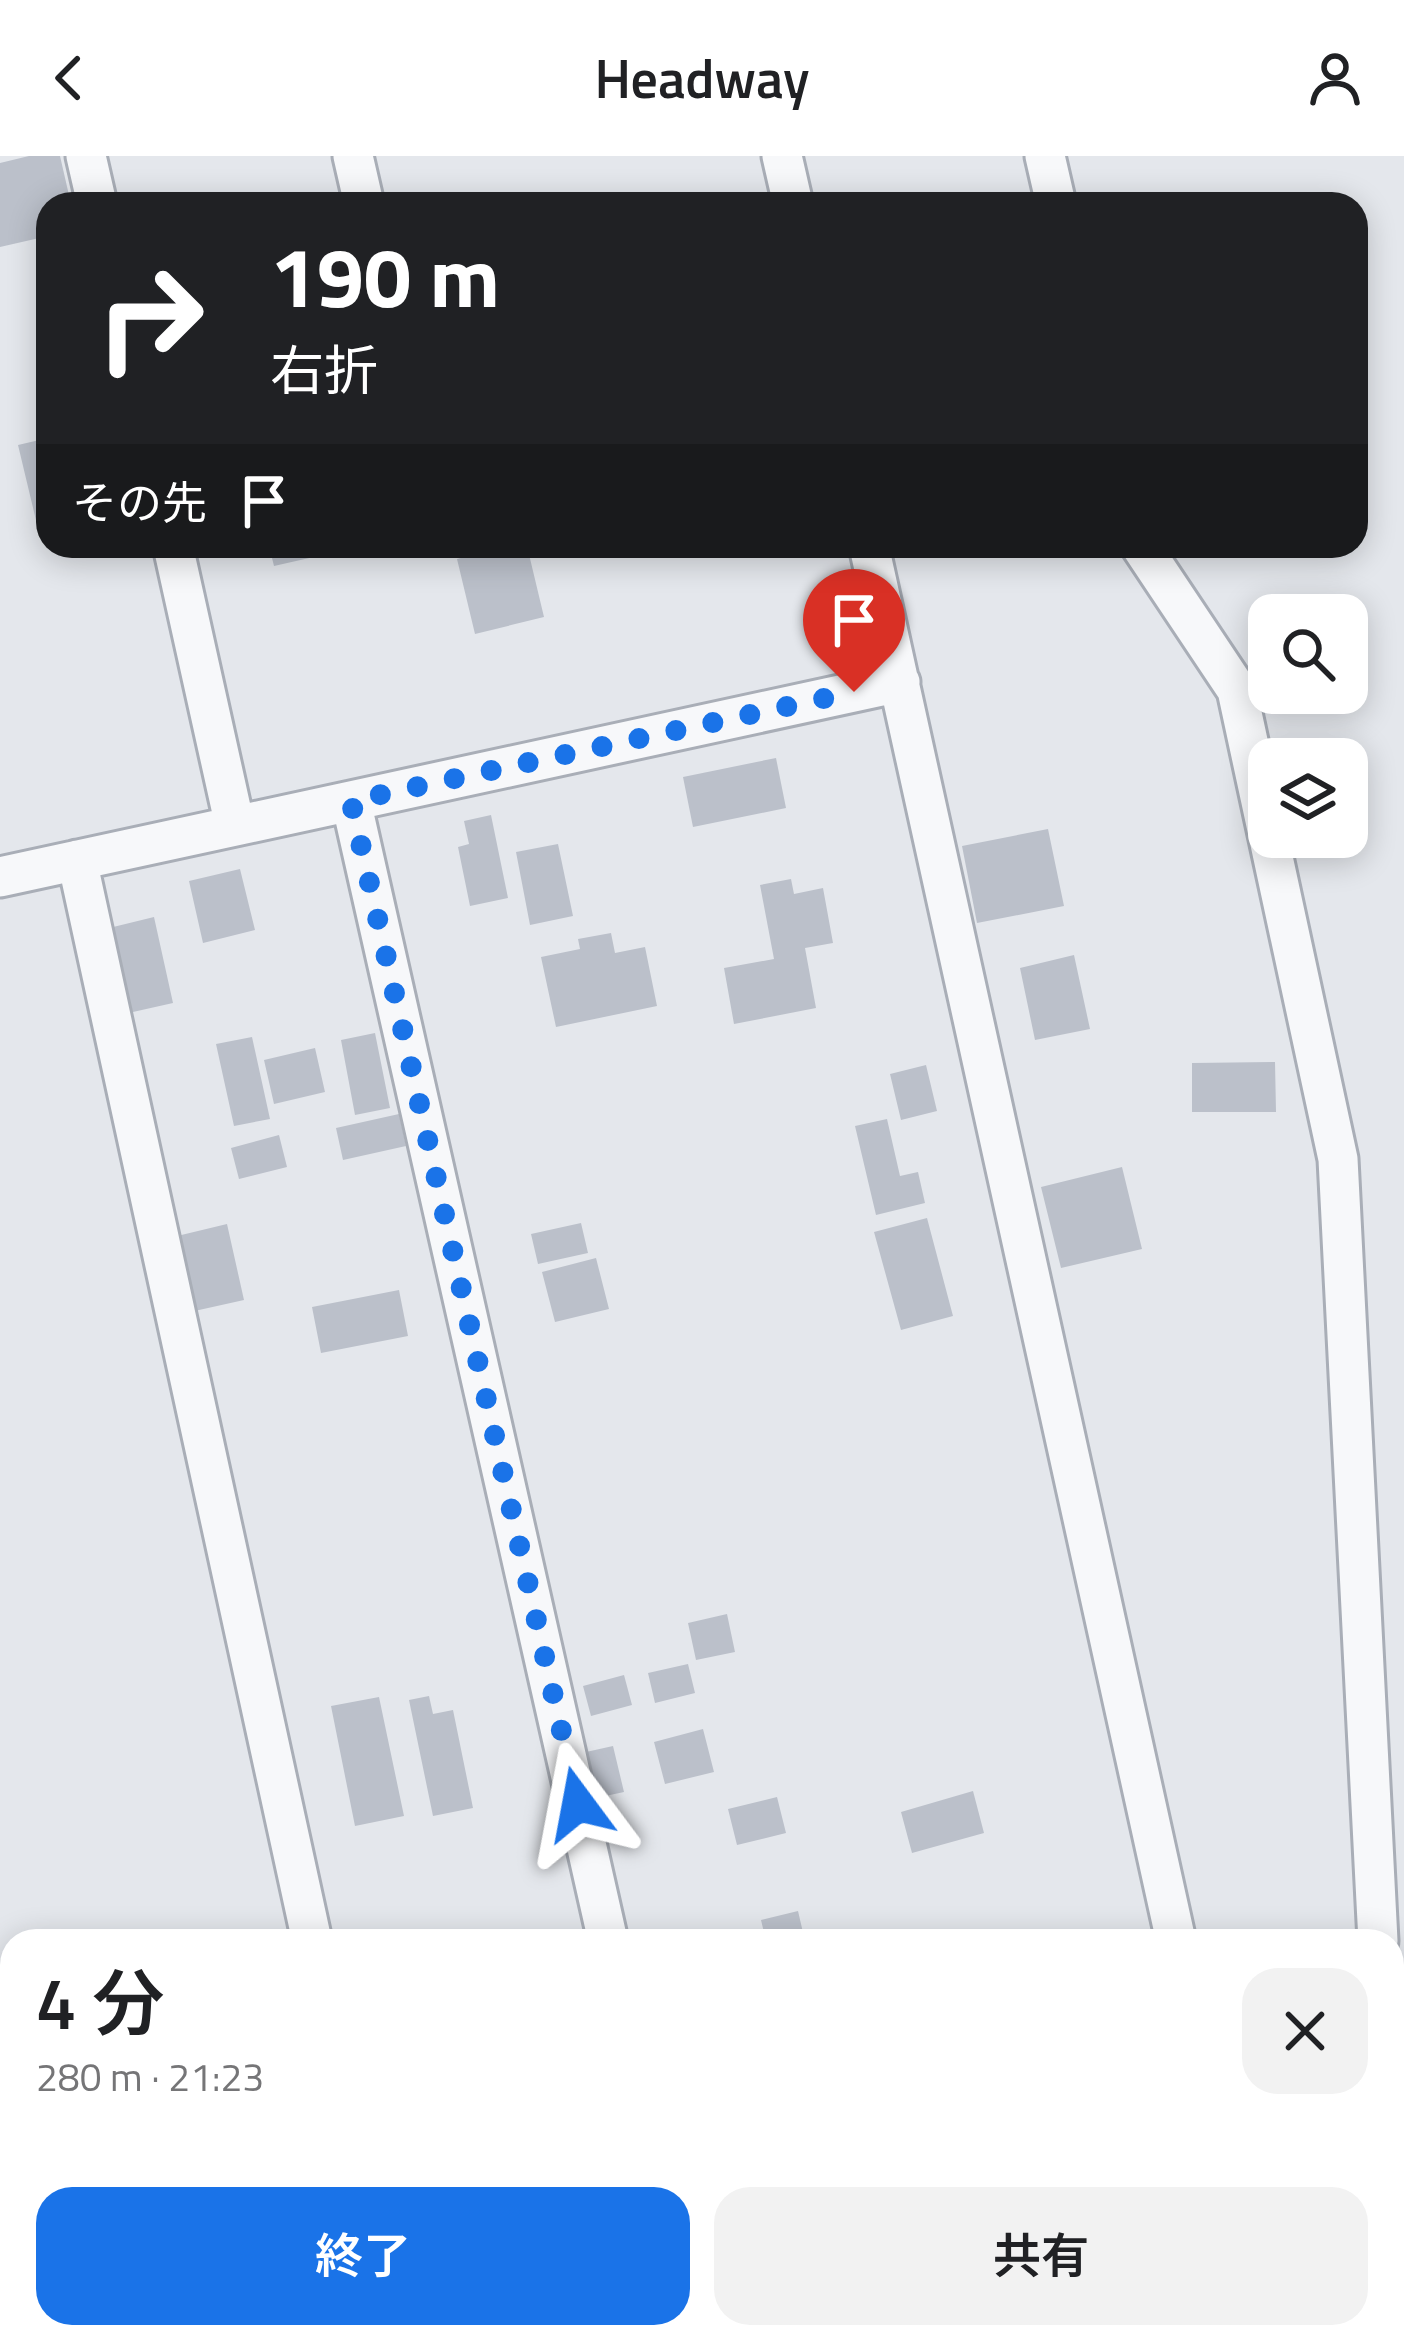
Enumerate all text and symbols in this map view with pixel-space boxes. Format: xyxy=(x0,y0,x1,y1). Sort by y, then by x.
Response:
text: Headway xyxy=(594,37,810,119)
icon: back xyxy=(36,45,102,111)
icon: person xyxy=(1302,45,1368,111)
text: 190 m xyxy=(270,212,500,340)
icon: right xyxy=(72,240,228,396)
text: 右折 xyxy=(270,329,378,411)
text: その先 xyxy=(72,468,207,536)
icon: arrive xyxy=(231,468,297,534)
pin xyxy=(803,569,905,692)
icon: arrive xyxy=(821,587,887,653)
map controls xyxy=(1248,594,1368,858)
button: search xyxy=(1248,594,1368,714)
button: layers xyxy=(1248,738,1368,858)
position arrow xyxy=(515,1741,641,1867)
text: 4 分 xyxy=(36,1947,164,2057)
button: close xyxy=(1242,1968,1368,2094)
text: 280 m · 21:23 xyxy=(36,2047,264,2106)
button: 終了 xyxy=(36,2187,690,2325)
button: 共有 xyxy=(714,2187,1368,2325)

